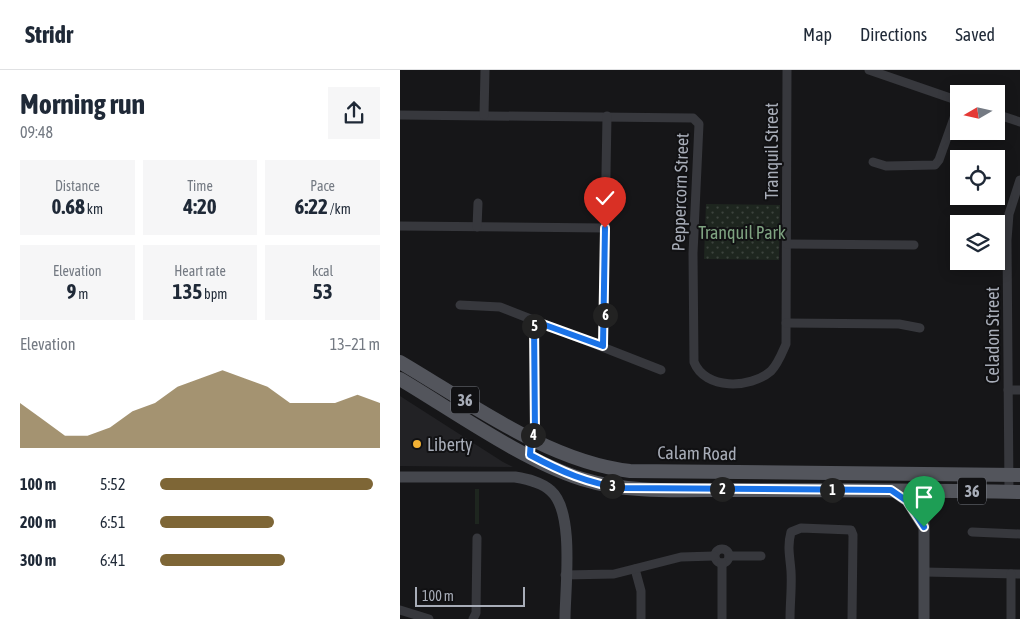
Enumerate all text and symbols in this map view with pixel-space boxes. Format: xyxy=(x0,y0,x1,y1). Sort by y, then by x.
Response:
text: Stridr xyxy=(25,21,73,48)
text: Map xyxy=(803,24,832,45)
text: Directions xyxy=(860,24,927,45)
text: Saved xyxy=(955,24,995,45)
north arrow xyxy=(950,85,1005,140)
map controls xyxy=(950,85,1005,270)
button: share xyxy=(328,87,380,139)
text: Morning run xyxy=(20,88,145,120)
street label: Tranquil Street xyxy=(761,103,782,199)
text: 09:48 xyxy=(20,123,53,141)
street label: Peppercorn Street xyxy=(667,132,693,252)
button: locate xyxy=(950,150,1005,205)
pin xyxy=(584,177,626,228)
text: Distance xyxy=(55,178,100,194)
text: Time xyxy=(187,178,213,194)
text: Pace xyxy=(310,178,335,194)
icon: check xyxy=(591,184,619,212)
text: 0.68 xyxy=(52,194,85,218)
text: 4:20 xyxy=(183,194,217,218)
text: 6:22 xyxy=(295,194,328,218)
text: km xyxy=(85,201,103,217)
text: /km xyxy=(328,201,351,217)
button: layers xyxy=(950,215,1005,270)
park label: Tranquil Park xyxy=(698,222,786,243)
text: Elevation xyxy=(53,263,102,279)
text: Heart rate xyxy=(174,263,226,279)
text: kcal xyxy=(312,263,333,279)
text: 9 xyxy=(66,279,76,303)
text: 135 xyxy=(173,279,202,303)
text: 53 xyxy=(313,279,333,303)
text: m xyxy=(76,286,88,302)
text: bpm xyxy=(202,286,227,302)
street label: Celadon Street xyxy=(982,286,1003,384)
pin: 6 xyxy=(592,302,618,328)
text: 6 xyxy=(602,307,609,323)
pin: 5 xyxy=(522,314,546,338)
text: 5 xyxy=(531,318,538,334)
text: Elevation xyxy=(20,335,75,353)
text: 13–21 m xyxy=(330,335,380,353)
road number: 36 xyxy=(451,386,479,414)
pin: 4 xyxy=(520,422,546,448)
text: 4 xyxy=(530,427,537,443)
place label: Liberty xyxy=(427,434,473,455)
marker: Liberty xyxy=(411,438,423,450)
street label: Calam Road xyxy=(657,442,737,464)
pin: 3 xyxy=(600,474,624,498)
text: 100 m xyxy=(20,475,56,493)
text: 5:52 xyxy=(100,475,125,493)
pin: 2 xyxy=(710,476,734,502)
pin xyxy=(903,476,945,527)
text: 3 xyxy=(609,478,616,494)
pin: 1 xyxy=(820,478,844,502)
road number: 36 xyxy=(958,478,986,504)
text: 2 xyxy=(719,481,726,497)
text: 1 xyxy=(829,482,836,498)
icon: arrive xyxy=(910,483,938,511)
text: 200 m xyxy=(20,513,56,531)
text: 6:51 xyxy=(100,513,125,531)
text: 300 m xyxy=(20,551,56,569)
text: 6:41 xyxy=(100,551,125,569)
scale bar xyxy=(415,584,525,607)
text: 100 m xyxy=(422,588,454,604)

